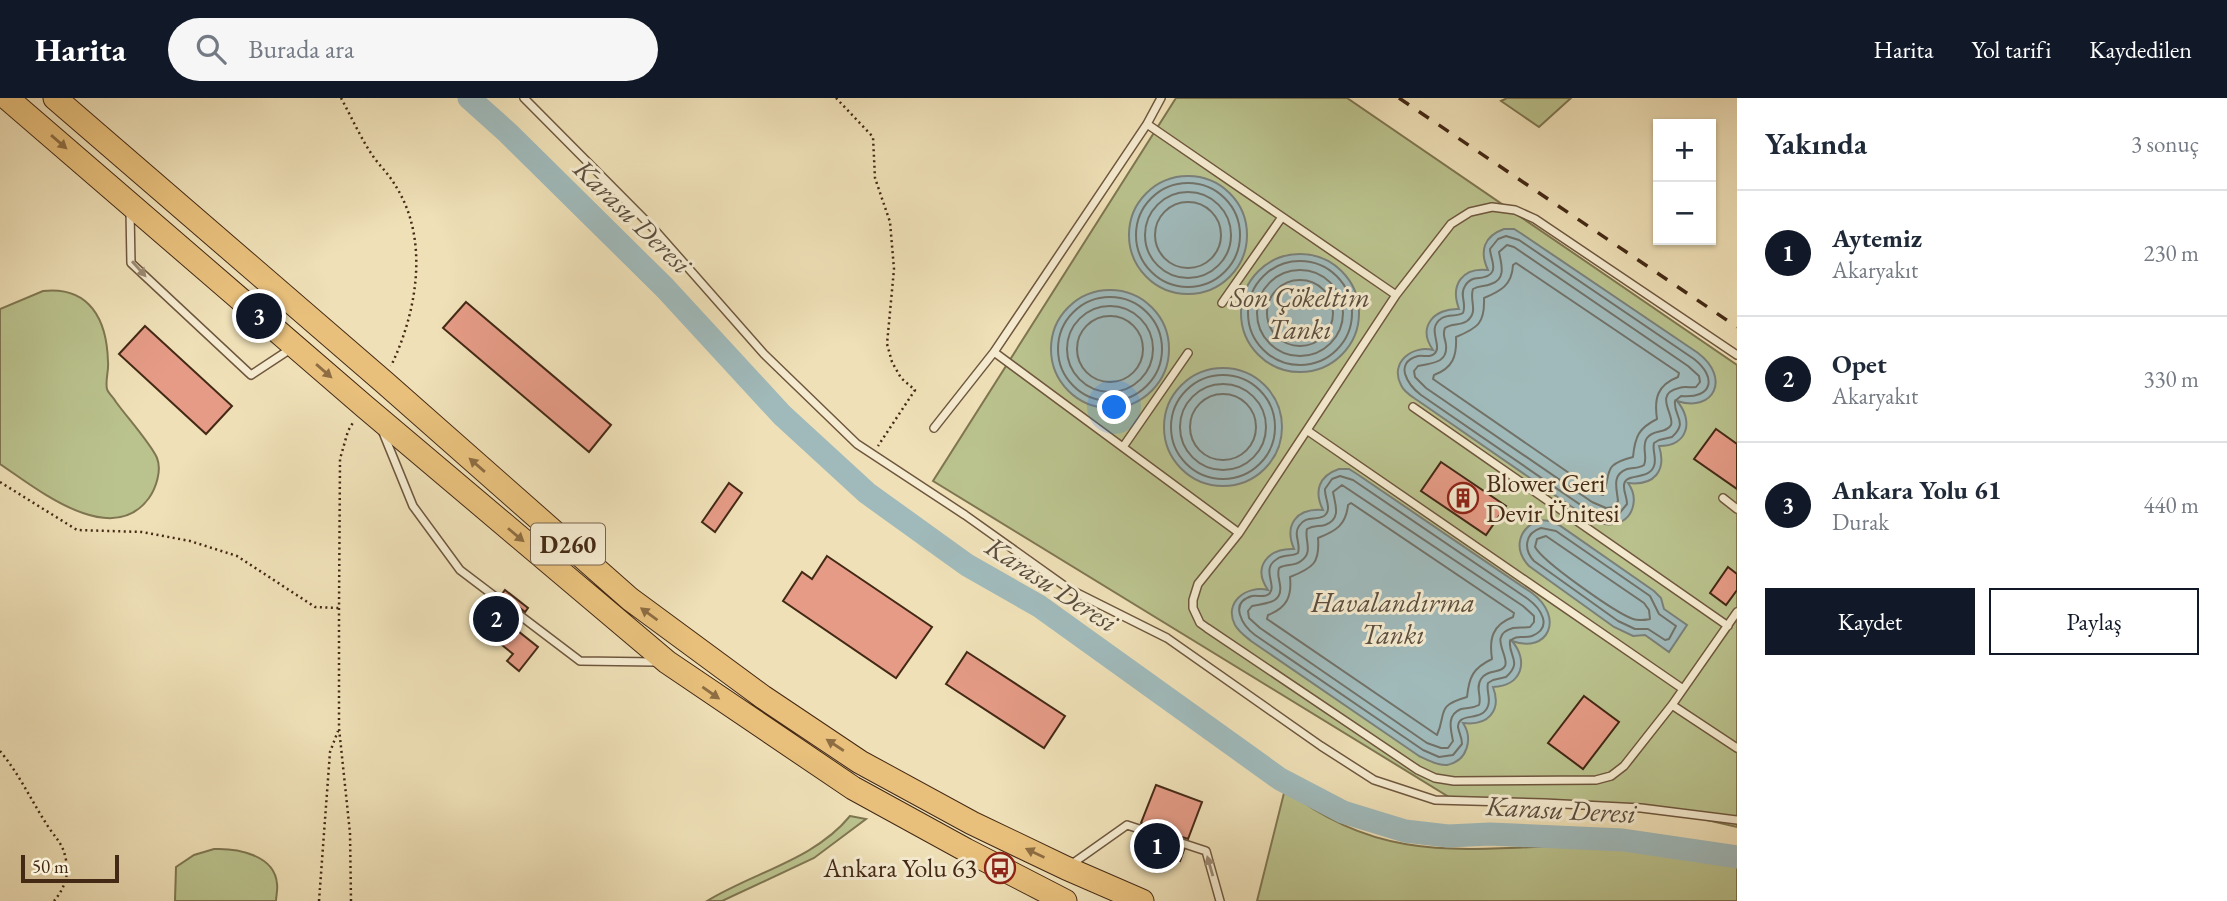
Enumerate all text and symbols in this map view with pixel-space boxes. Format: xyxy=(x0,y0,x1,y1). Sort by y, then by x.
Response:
search box xyxy=(168,18,658,81)
text: Harita xyxy=(35,28,126,71)
icon: search xyxy=(192,30,230,68)
text: Burada ara xyxy=(248,32,354,66)
text: Harita xyxy=(1874,34,1934,65)
text: Yol tarifi xyxy=(1972,34,2051,65)
text: Kaydedilen xyxy=(2089,34,2192,65)
map controls xyxy=(1653,119,1716,245)
button: + xyxy=(1653,119,1716,182)
text: Yakında xyxy=(1765,124,1867,163)
text: 3 sonuç xyxy=(2131,129,2199,159)
one-way arrow xyxy=(49,135,67,150)
water label: Karasu Deresi xyxy=(566,150,701,282)
button: − xyxy=(1653,182,1716,245)
text: Aytemiz xyxy=(1832,221,1922,255)
text: 1 xyxy=(1782,238,1794,268)
text: 230 m xyxy=(2143,238,2199,268)
text: Akaryakıt xyxy=(1832,255,1918,285)
one-way arrow xyxy=(131,260,147,277)
water label: Son Çökeltim Tankı xyxy=(1229,279,1370,347)
pin: 3 xyxy=(236,290,282,342)
text: Opet xyxy=(1832,347,1887,381)
one-way arrow xyxy=(315,363,332,378)
text: 2 xyxy=(1782,364,1794,394)
text: 330 m xyxy=(2143,364,2199,394)
text: Akaryakıt xyxy=(1832,381,1918,411)
your location xyxy=(1097,390,1131,424)
one-way arrow xyxy=(469,458,486,473)
place label: Blower Geri Devir Ünitesi xyxy=(1486,466,1620,530)
text: Ankara Yolu 61 xyxy=(1832,473,2002,507)
building icon: Blower Geri Devir Ünitesi xyxy=(1446,481,1480,515)
text: 3 xyxy=(1782,490,1794,520)
text: 440 m xyxy=(2143,490,2199,520)
text: Durak xyxy=(1832,507,1889,537)
road number: D260 xyxy=(531,524,605,564)
one-way arrow xyxy=(506,527,524,542)
water label: Karasu Deresi xyxy=(978,527,1126,641)
water label: Havalandırma Tankı xyxy=(1310,584,1475,652)
button: Kaydet xyxy=(1765,588,1975,655)
button: Paylaş xyxy=(1989,588,2199,655)
pin: 2 xyxy=(473,593,519,645)
one-way arrow xyxy=(641,606,659,621)
one-way arrow xyxy=(702,686,720,700)
one-way arrow xyxy=(826,738,844,752)
water label: Karasu Deresi xyxy=(1484,787,1639,831)
pin: 1 xyxy=(1134,820,1180,872)
one-way arrow xyxy=(1025,848,1045,859)
place label: Ankara Yolu 63 xyxy=(822,851,977,885)
bus stop icon: Ankara Yolu 63 xyxy=(983,851,1017,885)
scale bar xyxy=(21,852,119,884)
text: 50 m xyxy=(32,854,69,879)
one-way arrow xyxy=(1205,855,1215,876)

